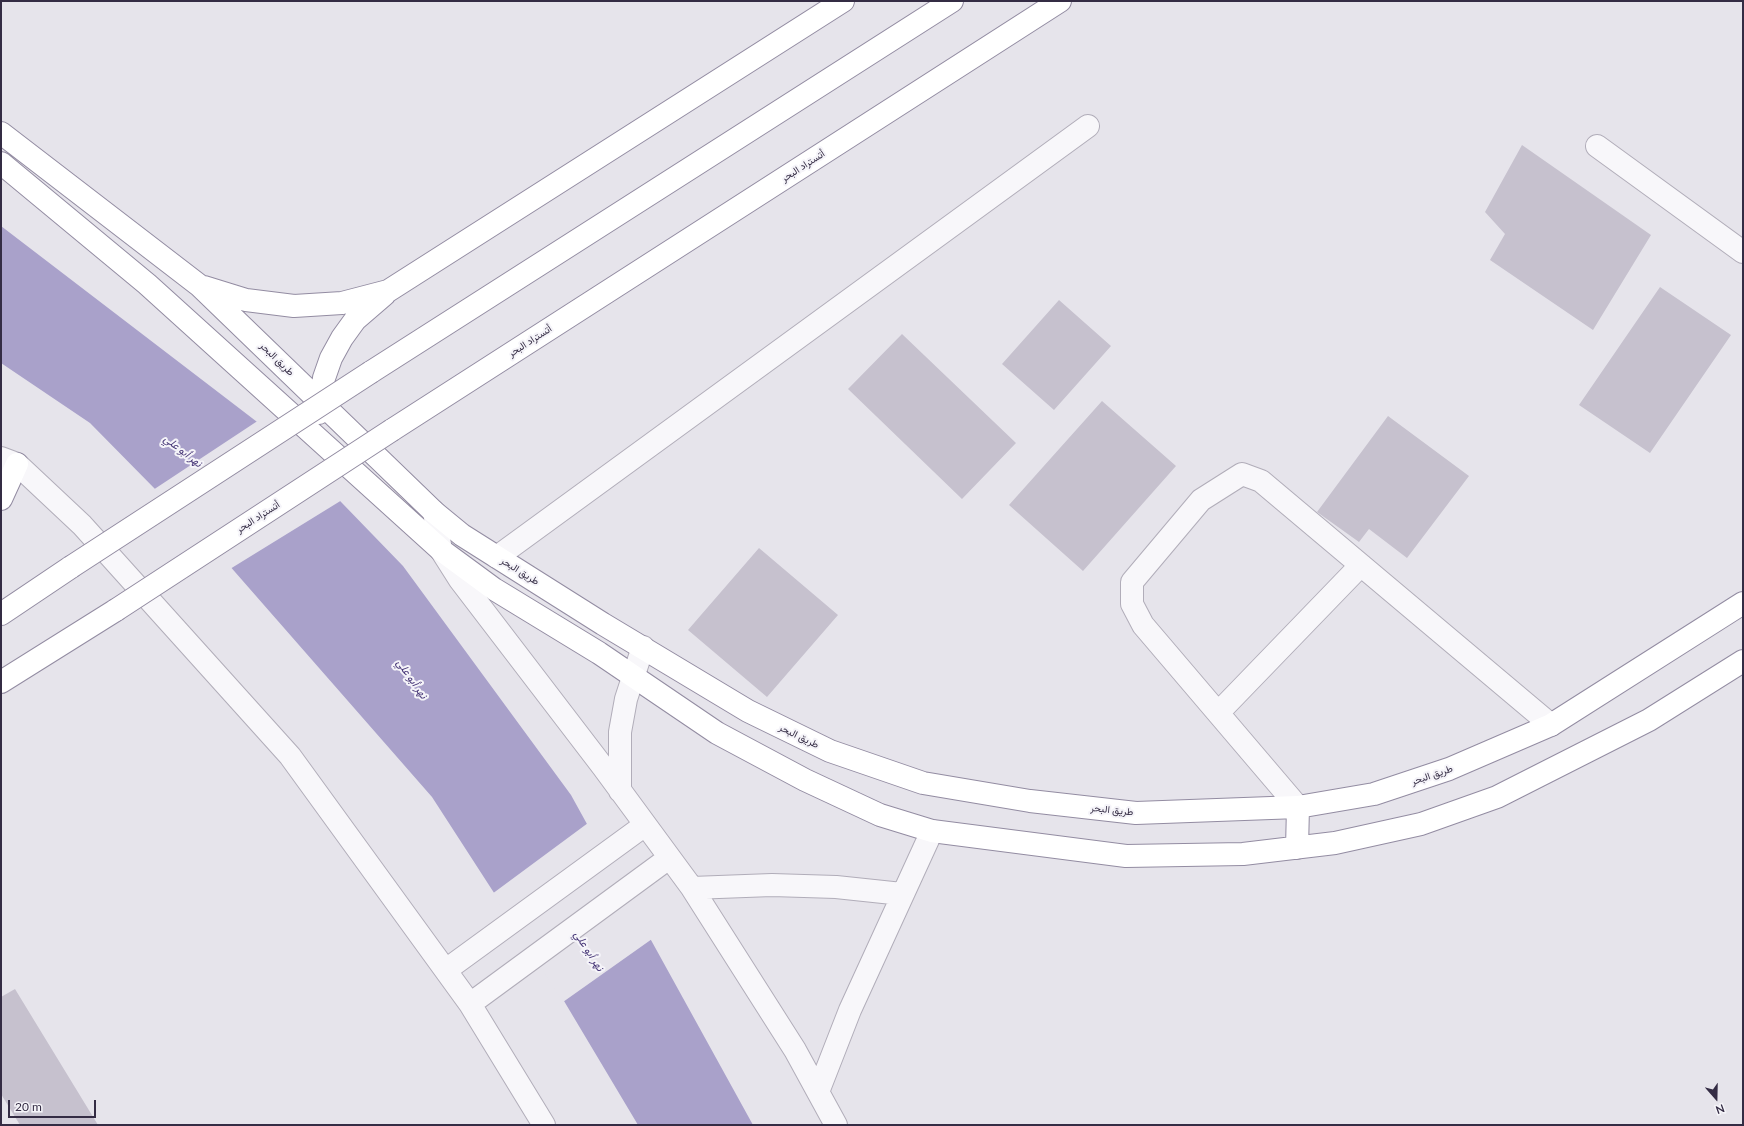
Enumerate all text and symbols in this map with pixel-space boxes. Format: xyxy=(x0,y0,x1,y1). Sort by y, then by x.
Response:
street label: أتستراد البحر xyxy=(779,147,827,185)
street label: أتستراد البحر xyxy=(506,322,554,360)
street label: طريق البحر xyxy=(257,340,297,378)
water label: نهر أبو علي xyxy=(161,432,205,470)
street label: أتستراد البحر xyxy=(234,498,282,536)
street label: طريق البحر xyxy=(499,554,541,588)
water label: نهر أبو علي xyxy=(394,657,430,701)
street label: طريق البحر xyxy=(777,721,821,751)
street label: طريق البحر xyxy=(1410,762,1454,788)
street label: طريق البحر xyxy=(1090,802,1134,818)
water label: نهر أبو علي xyxy=(571,929,607,973)
north arrow xyxy=(1696,1078,1736,1118)
scale bar xyxy=(10,1092,98,1118)
text: 20 m xyxy=(15,1099,42,1114)
text: N xyxy=(1714,1102,1726,1117)

